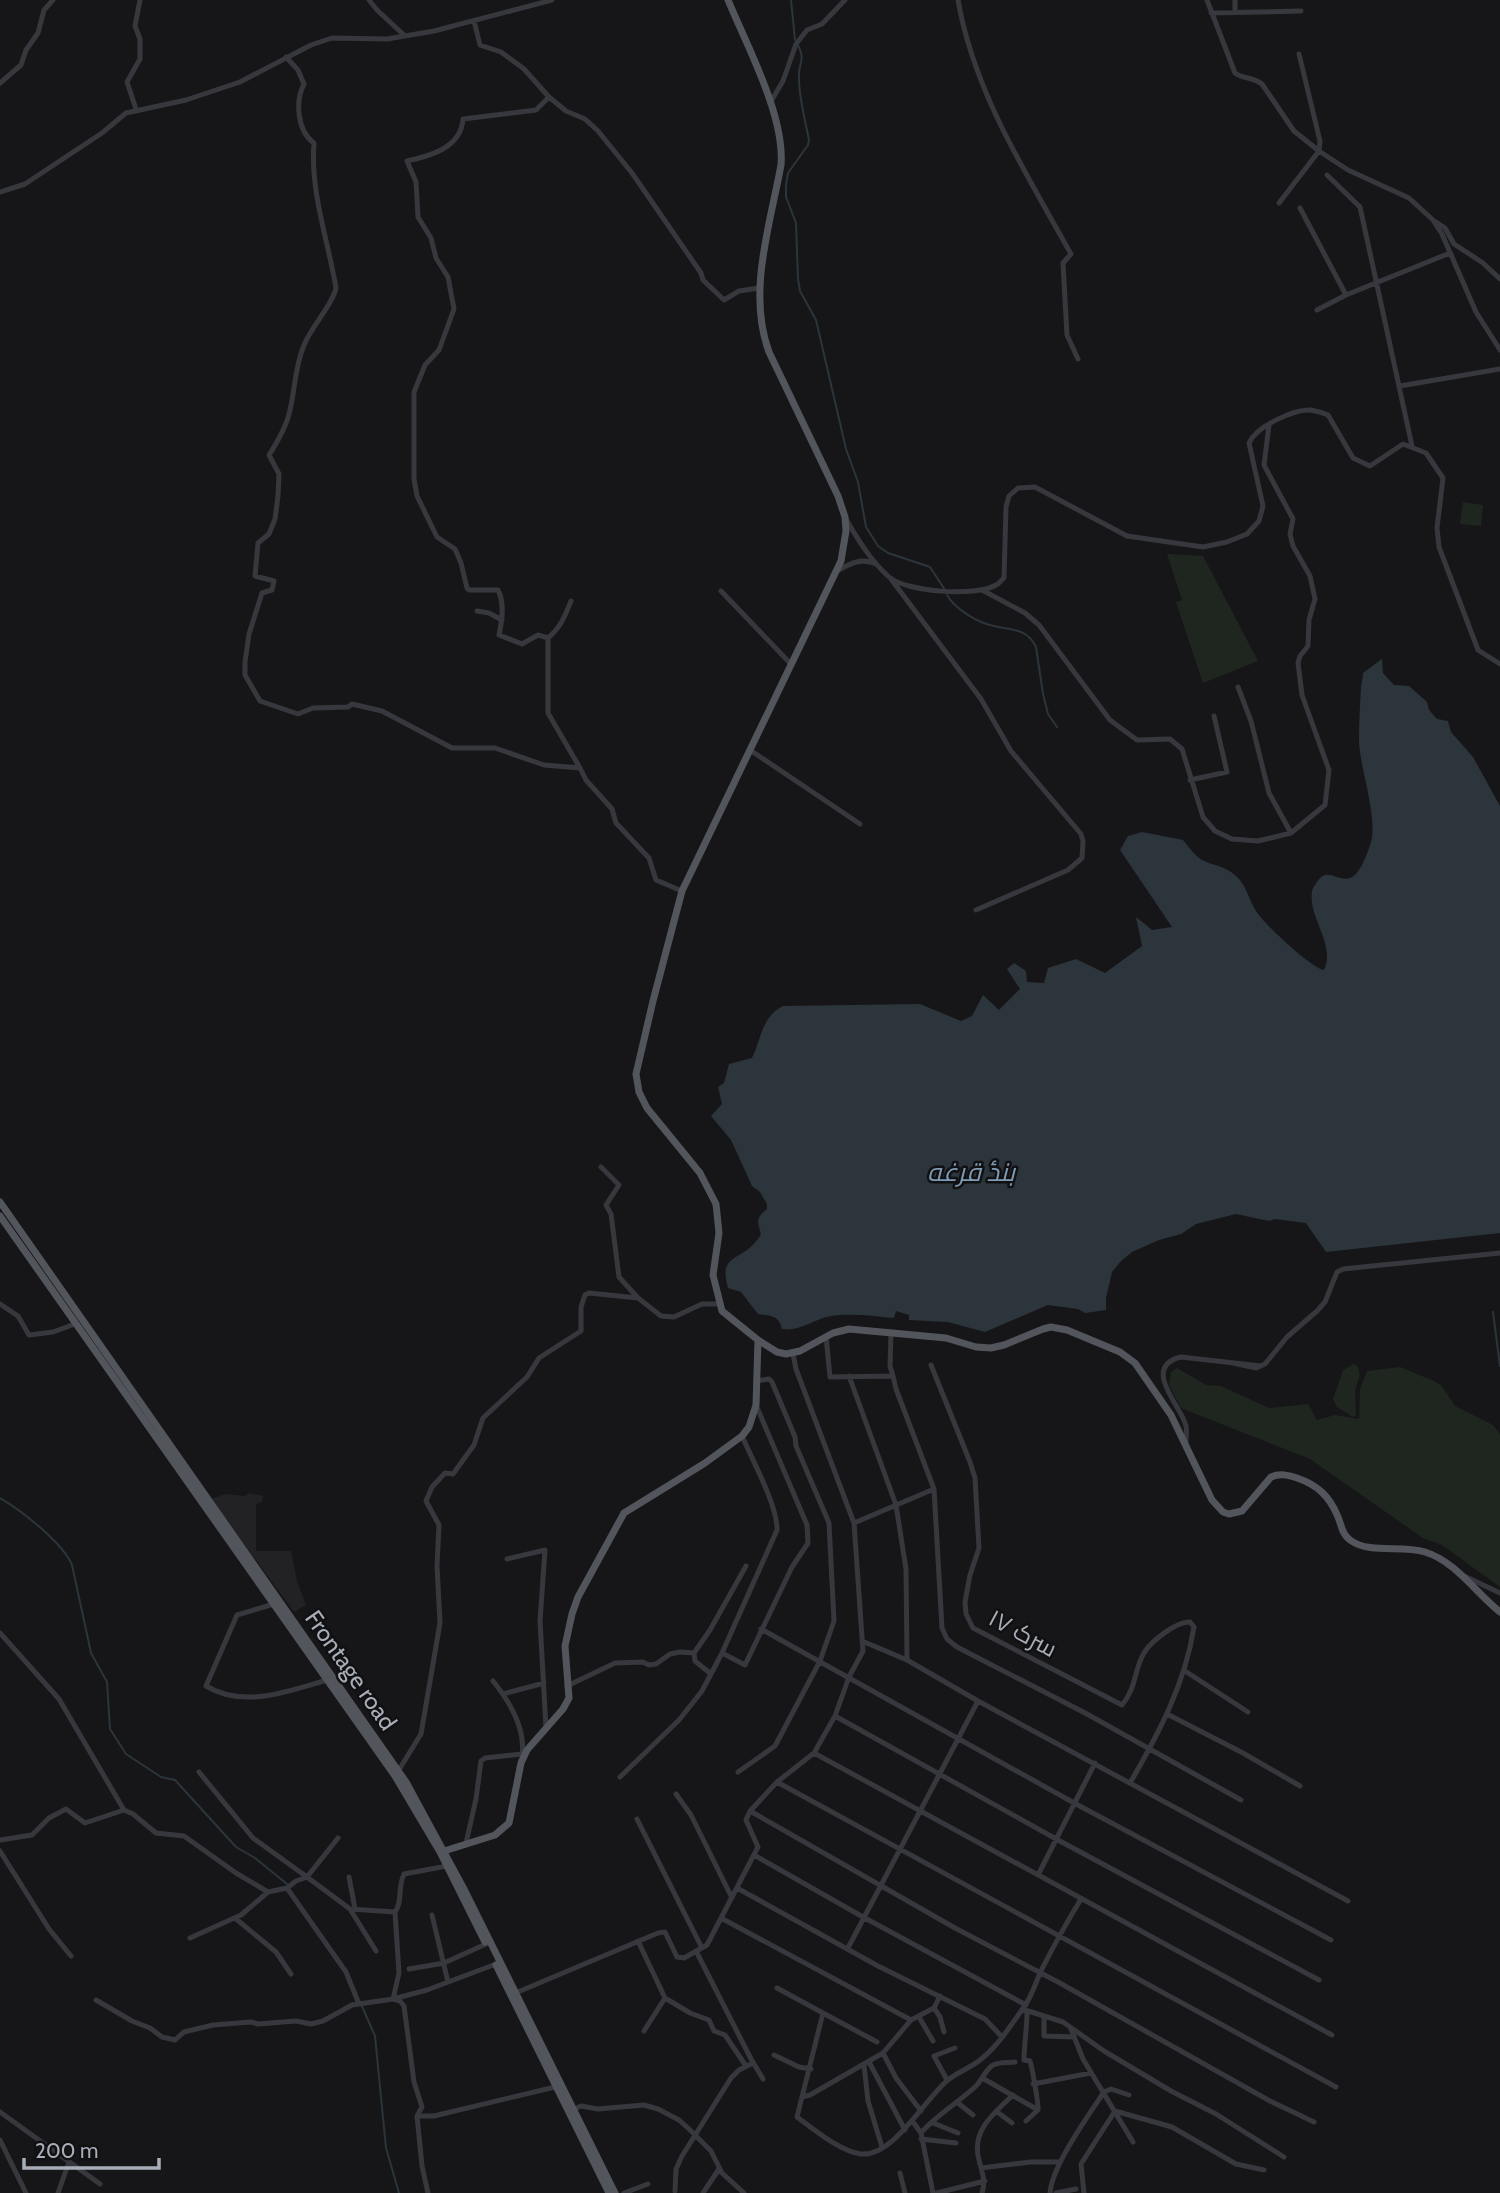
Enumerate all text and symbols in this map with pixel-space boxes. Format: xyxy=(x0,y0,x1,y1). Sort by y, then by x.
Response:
water label: بندٔ قرغه xyxy=(927,1156,1017,1188)
street label: سرک ۱۷ xyxy=(984,1603,1062,1663)
street label: Frontage road xyxy=(299,1604,403,1736)
scale bar xyxy=(24,2126,159,2170)
text: 200 m xyxy=(35,2138,98,2163)

